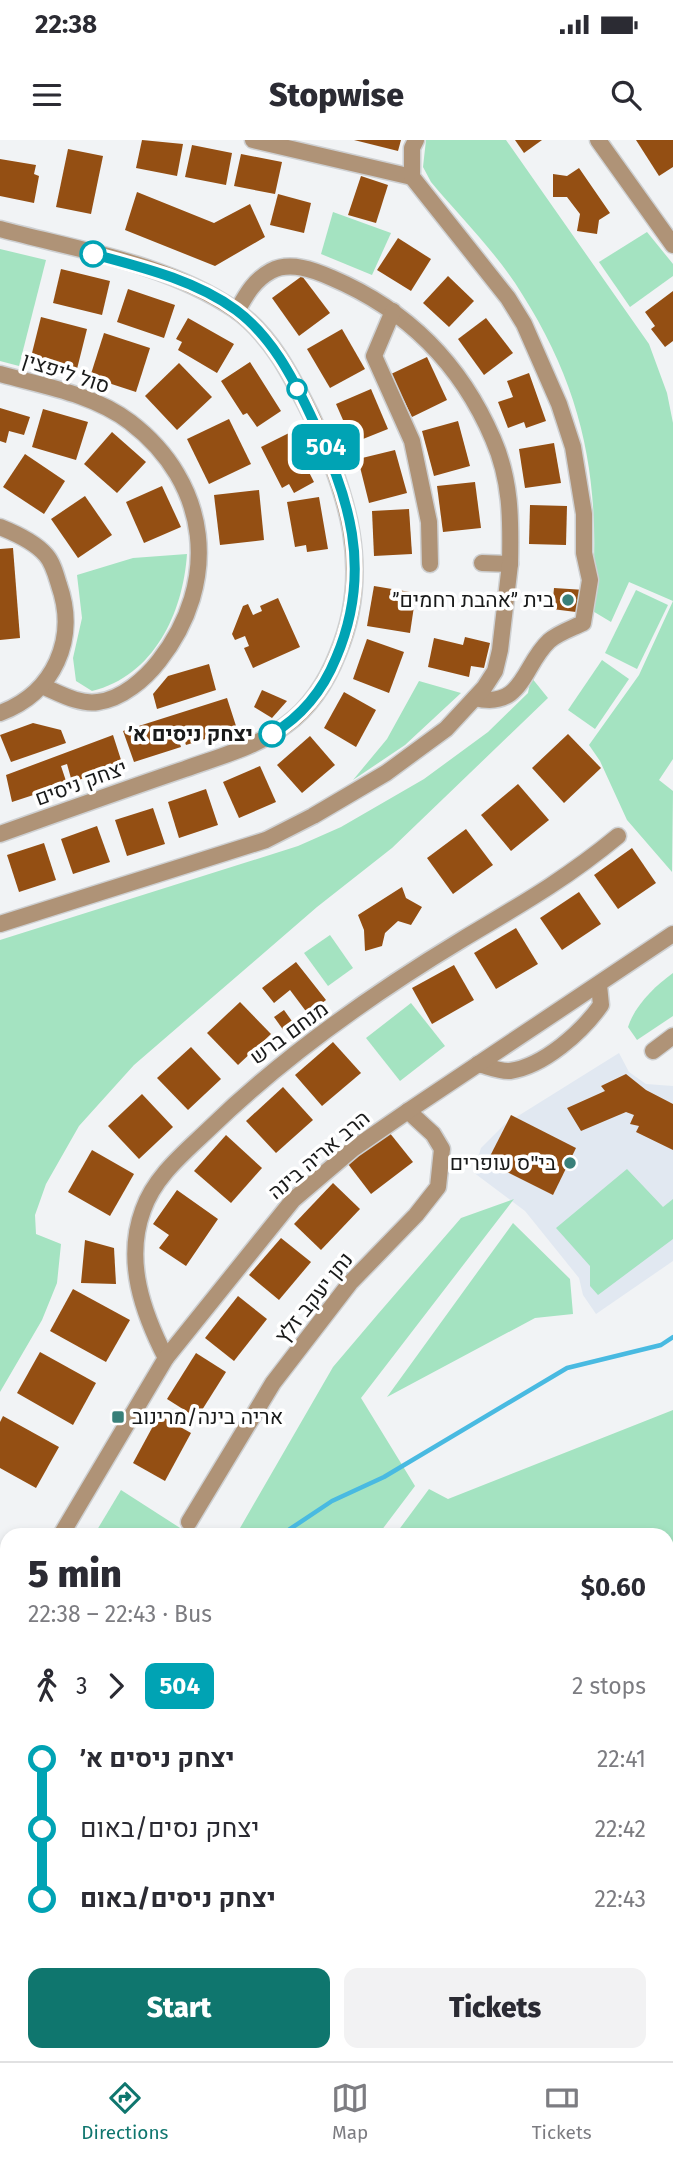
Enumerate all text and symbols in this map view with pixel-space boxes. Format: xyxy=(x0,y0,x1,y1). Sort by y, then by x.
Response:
text: 22:38 xyxy=(35,9,97,40)
icon: menu xyxy=(28,76,66,114)
text: Stopwise xyxy=(269,76,404,114)
icon: search xyxy=(607,76,645,114)
unlabelled marker xyxy=(80,241,106,267)
street label: סול ליפצין xyxy=(19,347,113,399)
unlabelled marker xyxy=(287,379,307,399)
line badge: 504 xyxy=(286,424,366,470)
text: 504 xyxy=(306,433,346,461)
place label: בית ״אהבת רחמים״ xyxy=(393,587,554,613)
marker: בית ״אהבת רחמים״ xyxy=(560,592,576,608)
place label: יצחק ניסים א׳ xyxy=(128,721,253,747)
marker: יצחק ניסים א׳ xyxy=(259,721,285,747)
street label: יצחק ניסים xyxy=(31,754,131,812)
street label: מנחם ברש xyxy=(245,996,333,1070)
street label: הרב אריה בינה xyxy=(263,1105,375,1205)
place label: בי"ס עופרים xyxy=(450,1150,556,1176)
marker: בי"ס עופרים xyxy=(562,1155,578,1171)
street label: נתן יעקב זלץ xyxy=(269,1247,359,1349)
place label: אריה בינה/מרינוב xyxy=(132,1404,283,1430)
marker: אריה בינה/מרינוב xyxy=(110,1409,126,1425)
text: 5 min xyxy=(28,1551,122,1597)
text: $0.60 xyxy=(581,1572,646,1603)
text: 22:38 – 22:43 · Bus xyxy=(28,1600,212,1628)
icon: walk xyxy=(28,1667,66,1705)
icon: forward xyxy=(97,1667,135,1705)
text: 3 xyxy=(76,1672,87,1700)
text: 504 xyxy=(159,1672,200,1700)
text: 2 stops xyxy=(572,1672,646,1700)
text: יצחק ניסים א׳ xyxy=(80,1743,235,1774)
text: 22:41 xyxy=(597,1745,646,1773)
text: יצחק נסים/באום xyxy=(80,1813,259,1844)
text: 22:42 xyxy=(595,1815,646,1843)
text: יצחק ניסים/באום xyxy=(80,1883,276,1914)
text: 22:43 xyxy=(595,1885,646,1913)
button: Start xyxy=(28,1968,330,2048)
button: Tickets xyxy=(344,1968,646,2048)
tab: Directions xyxy=(81,2079,168,2144)
tab: Map xyxy=(331,2079,369,2144)
tab: Tickets xyxy=(532,2079,592,2144)

